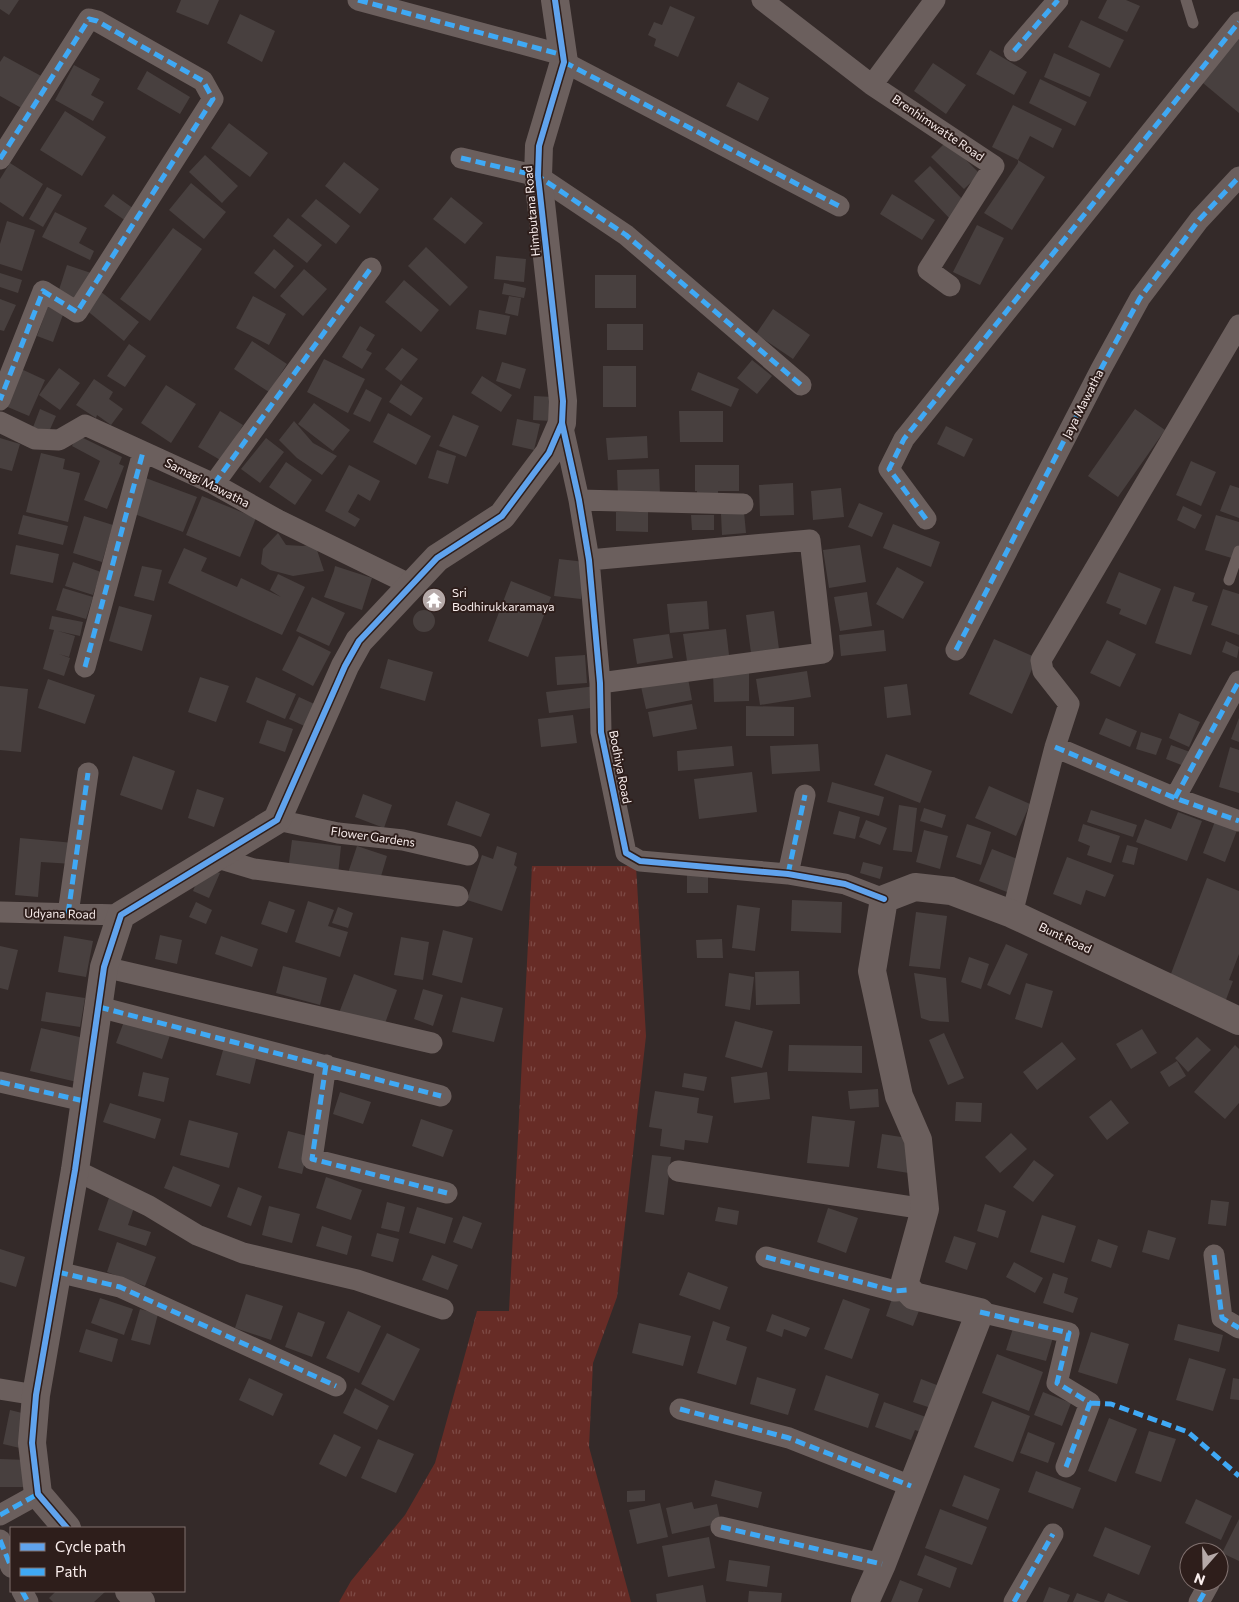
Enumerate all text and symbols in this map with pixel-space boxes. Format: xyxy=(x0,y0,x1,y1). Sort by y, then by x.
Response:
street label: Brenhimwatte Road xyxy=(890,91,987,163)
street label: Himbutana Road xyxy=(520,165,542,257)
street label: Jaya Mawatha xyxy=(1059,367,1106,441)
street label: Samagi Mawatha xyxy=(163,455,252,510)
place label: Sri Bodhirukkaramaya xyxy=(452,585,555,613)
temple icon: Sri Bodhirukkaramaya xyxy=(421,587,447,613)
street label: Bodhiya Road xyxy=(607,729,635,805)
street label: Flower Gardens xyxy=(330,823,416,849)
street label: Udyana Road xyxy=(24,905,96,921)
street label: Bunt Road xyxy=(1037,919,1094,955)
legend xyxy=(10,1527,185,1592)
text: Cycle path xyxy=(55,1537,126,1555)
north arrow xyxy=(1179,1542,1229,1592)
text: Path xyxy=(55,1562,87,1580)
text: N xyxy=(1192,1570,1207,1589)

